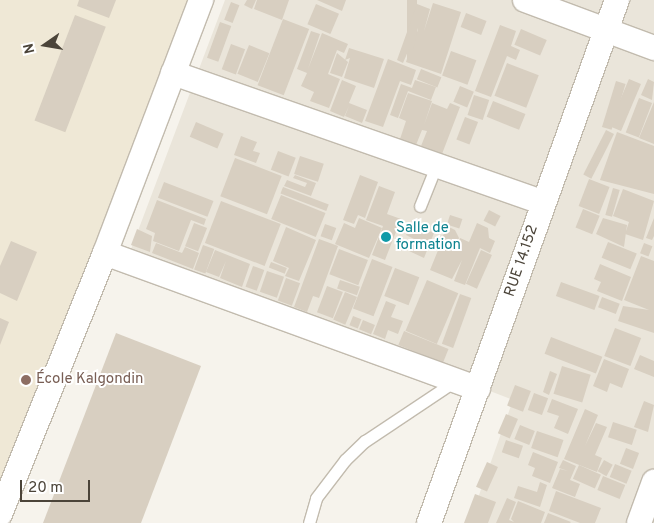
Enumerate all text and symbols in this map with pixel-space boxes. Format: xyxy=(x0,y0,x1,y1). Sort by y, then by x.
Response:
north arrow xyxy=(20,20,70,70)
text: N xyxy=(20,42,39,55)
place label: Salle de formation xyxy=(396,219,461,254)
street label: RUE 14.152 xyxy=(501,223,543,299)
marker: Salle de formation xyxy=(380,231,392,243)
place label: École Kalgondin xyxy=(36,371,143,389)
marker: École Kalgondin xyxy=(20,374,32,386)
scale bar xyxy=(22,470,92,502)
text: 20 m xyxy=(28,479,63,498)

